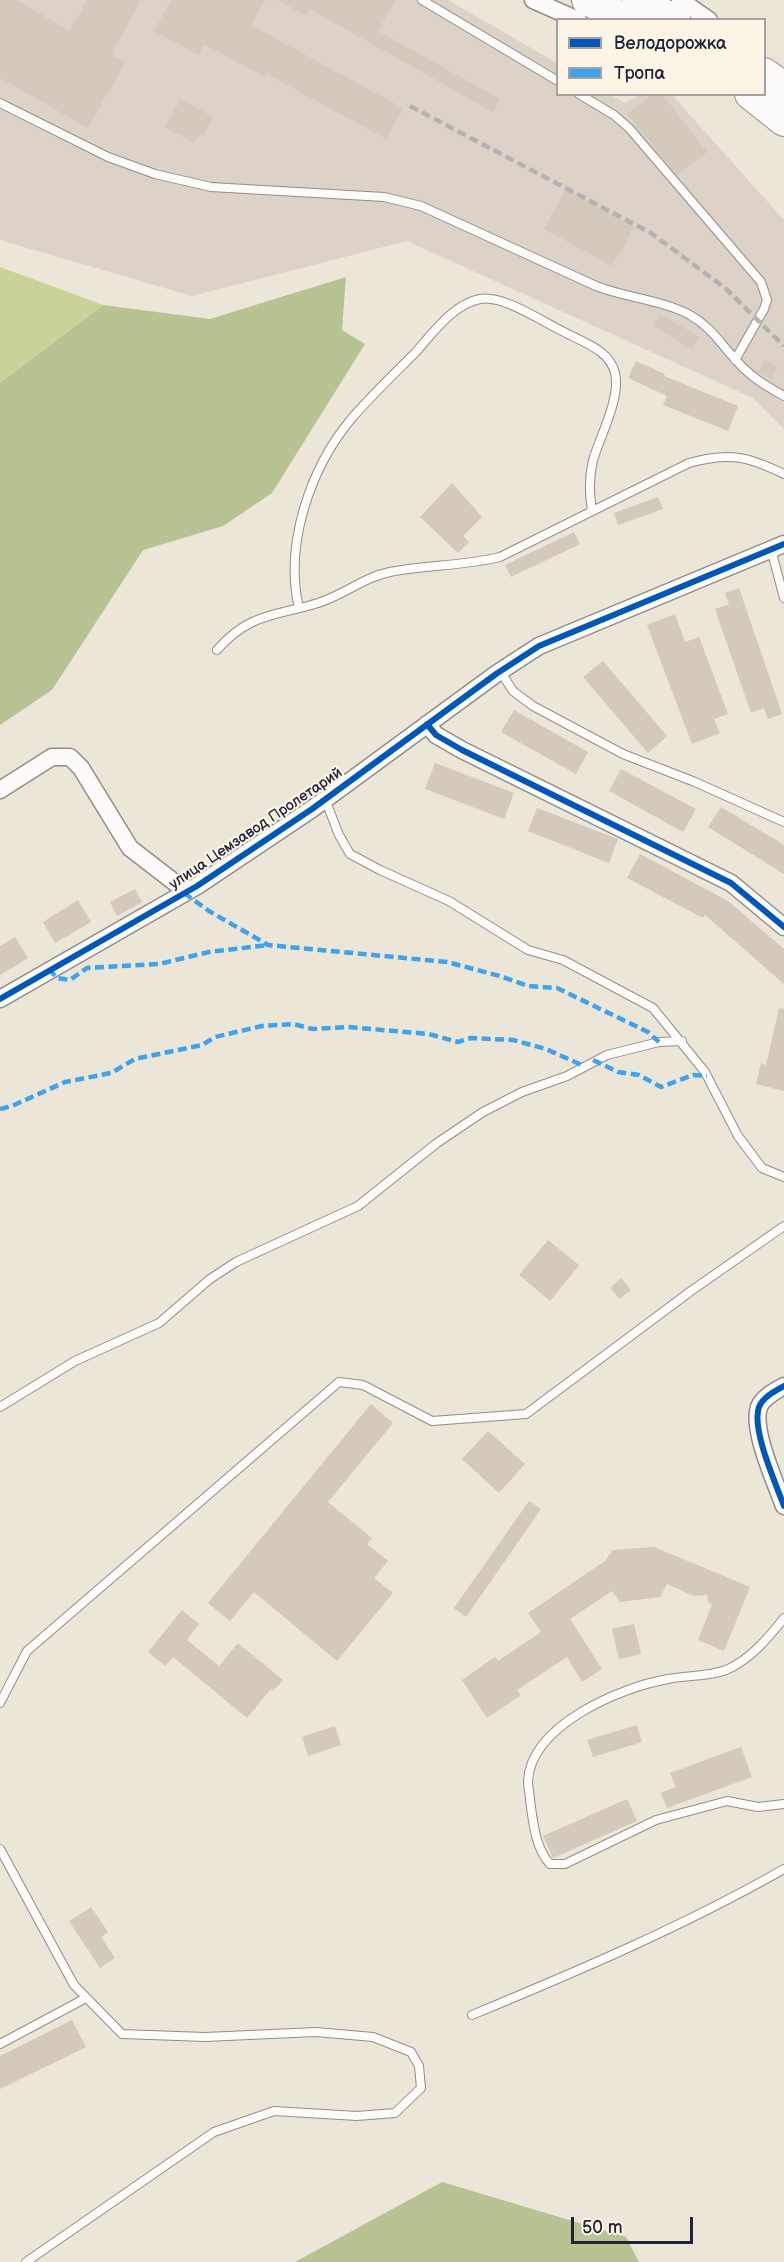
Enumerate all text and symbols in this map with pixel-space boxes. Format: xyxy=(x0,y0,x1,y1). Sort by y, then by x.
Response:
legend xyxy=(556,18,766,96)
text: Велодорожка xyxy=(614,33,727,54)
text: Тропа xyxy=(614,63,665,84)
street label: улица Цемзавод Пролетарий xyxy=(166,764,346,894)
scale bar xyxy=(574,2205,696,2243)
text: 50 m xyxy=(582,2217,623,2238)

